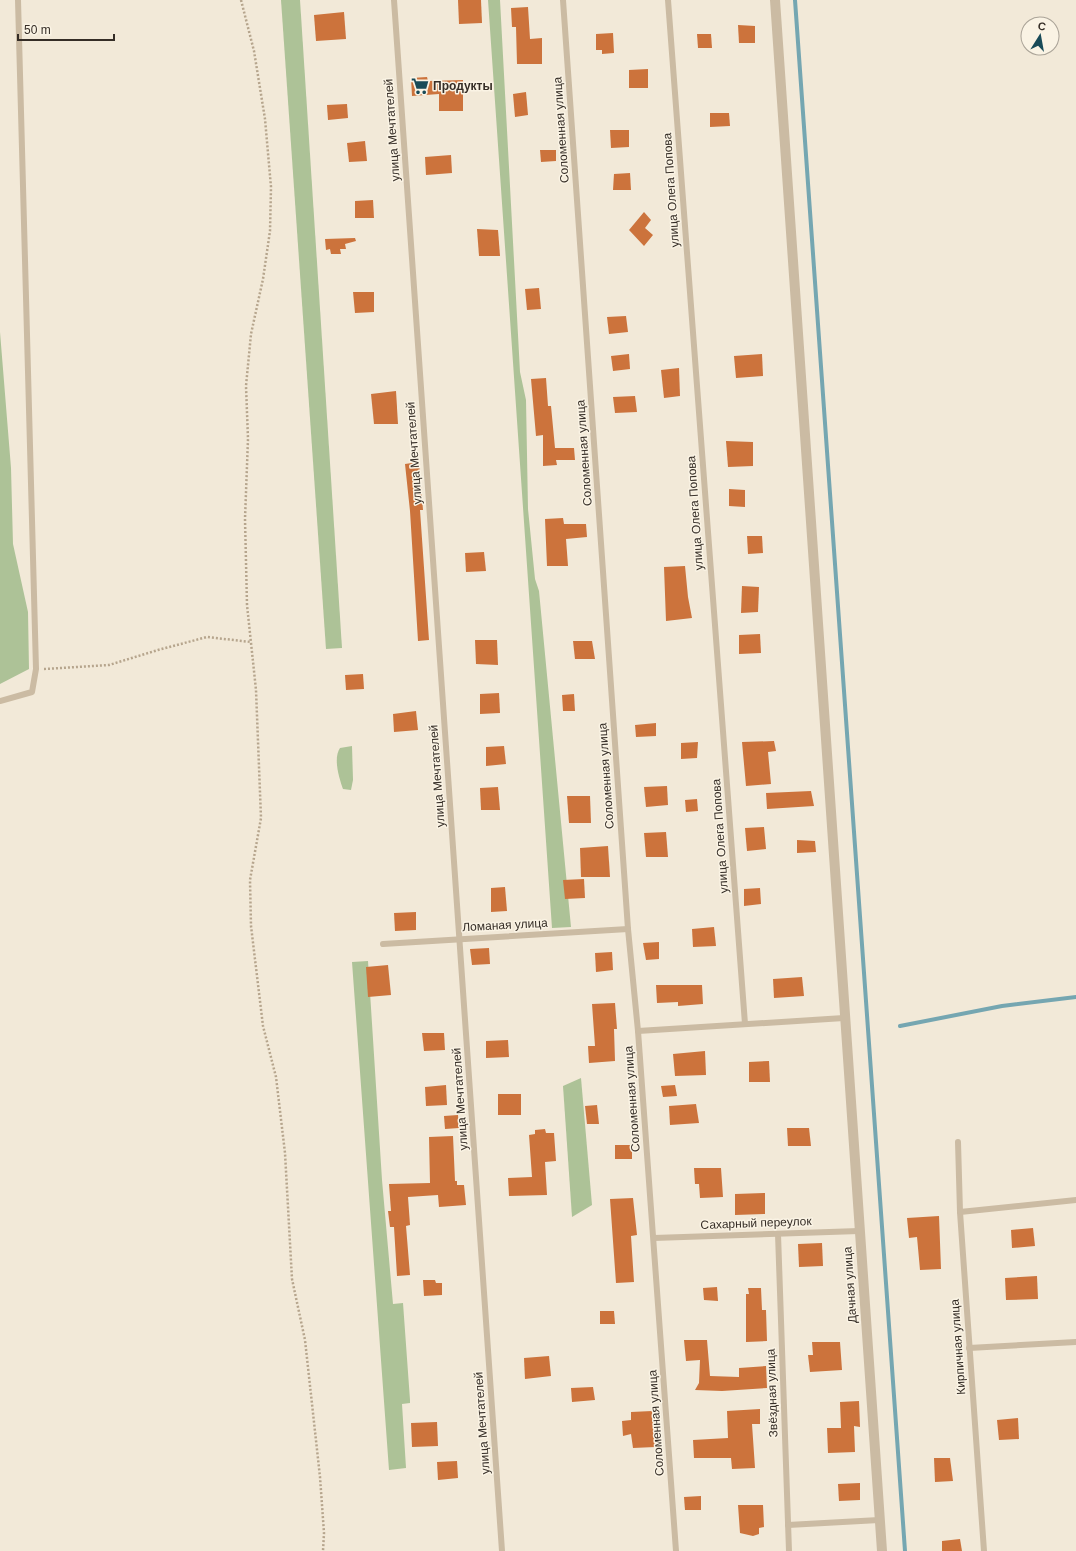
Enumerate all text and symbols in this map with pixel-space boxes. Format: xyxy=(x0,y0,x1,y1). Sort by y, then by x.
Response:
scale bar xyxy=(18,16,114,42)
north arrow xyxy=(1020,16,1060,56)
text: С xyxy=(1037,20,1047,33)
text: 50 m xyxy=(24,23,51,37)
supermarket icon: Продукты xyxy=(410,76,430,96)
street label: Соломенная улица xyxy=(550,76,572,184)
street label: улица Мечтателей xyxy=(381,78,403,182)
place label: Продукты xyxy=(433,79,493,93)
street label: улица Олега Попова xyxy=(660,132,682,248)
street label: Соломенная улица xyxy=(573,399,595,507)
street label: улица Мечтателей xyxy=(403,401,425,505)
street label: улица Олега Попова xyxy=(684,455,706,571)
street label: Соломенная улица xyxy=(595,722,617,830)
street label: улица Мечтателей xyxy=(426,724,448,828)
street label: улица Олега Попова xyxy=(709,778,731,894)
street label: Ломаная улица xyxy=(462,916,548,934)
street label: Соломенная улица xyxy=(621,1045,643,1153)
street label: улица Мечтателей xyxy=(449,1047,471,1151)
street label: Сахарный переулок xyxy=(700,1214,813,1232)
street label: Дачная улица xyxy=(840,1246,860,1324)
street label: Кирпичная улица xyxy=(948,1298,968,1395)
street label: Звёздная улица xyxy=(763,1348,781,1438)
street label: Соломенная улица xyxy=(645,1369,667,1477)
street label: улица Мечтателей xyxy=(471,1371,493,1475)

